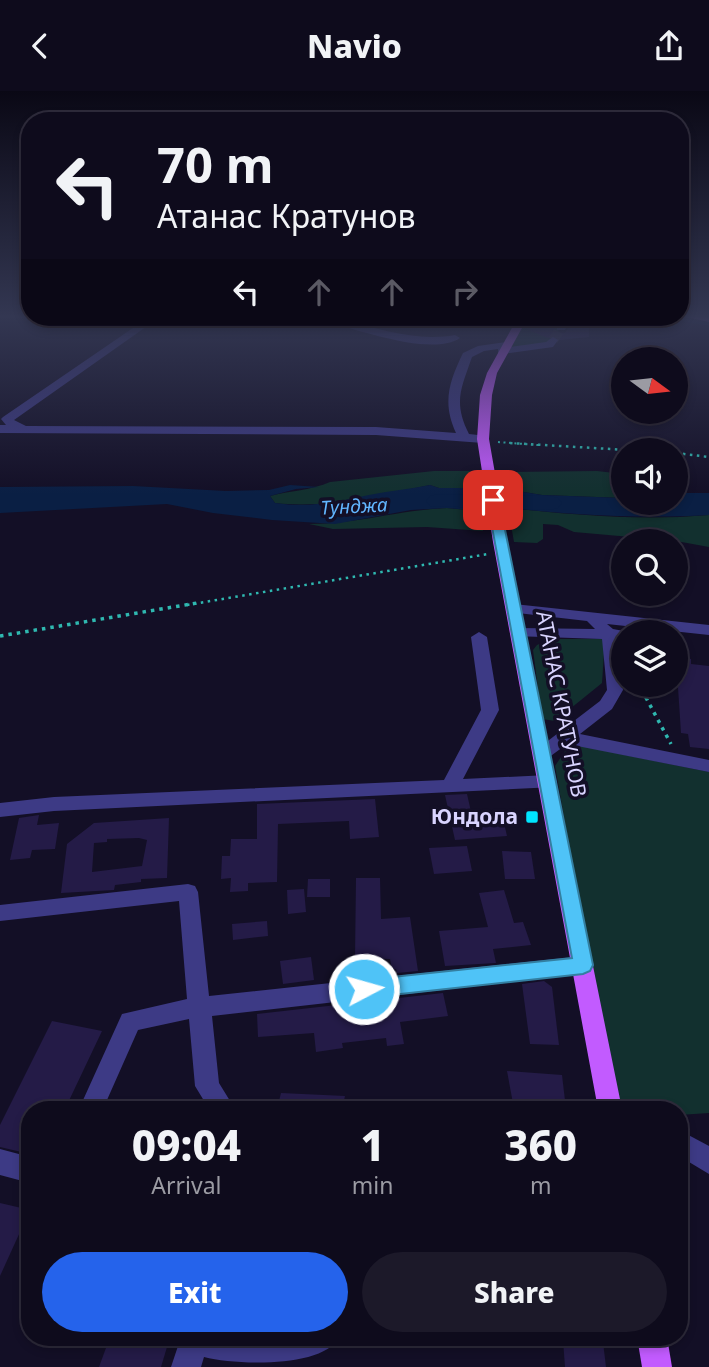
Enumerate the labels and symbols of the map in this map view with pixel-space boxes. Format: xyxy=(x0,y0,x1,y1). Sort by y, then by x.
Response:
north arrow xyxy=(611,347,688,423)
pin xyxy=(463,470,523,530)
water label: Тунджа xyxy=(320,491,389,521)
street label: АТАНАС КРАТУНОВ xyxy=(530,608,594,800)
place label: Юндола xyxy=(431,802,518,830)
marker: Юндола xyxy=(524,809,540,825)
position arrow xyxy=(327,952,401,1026)

